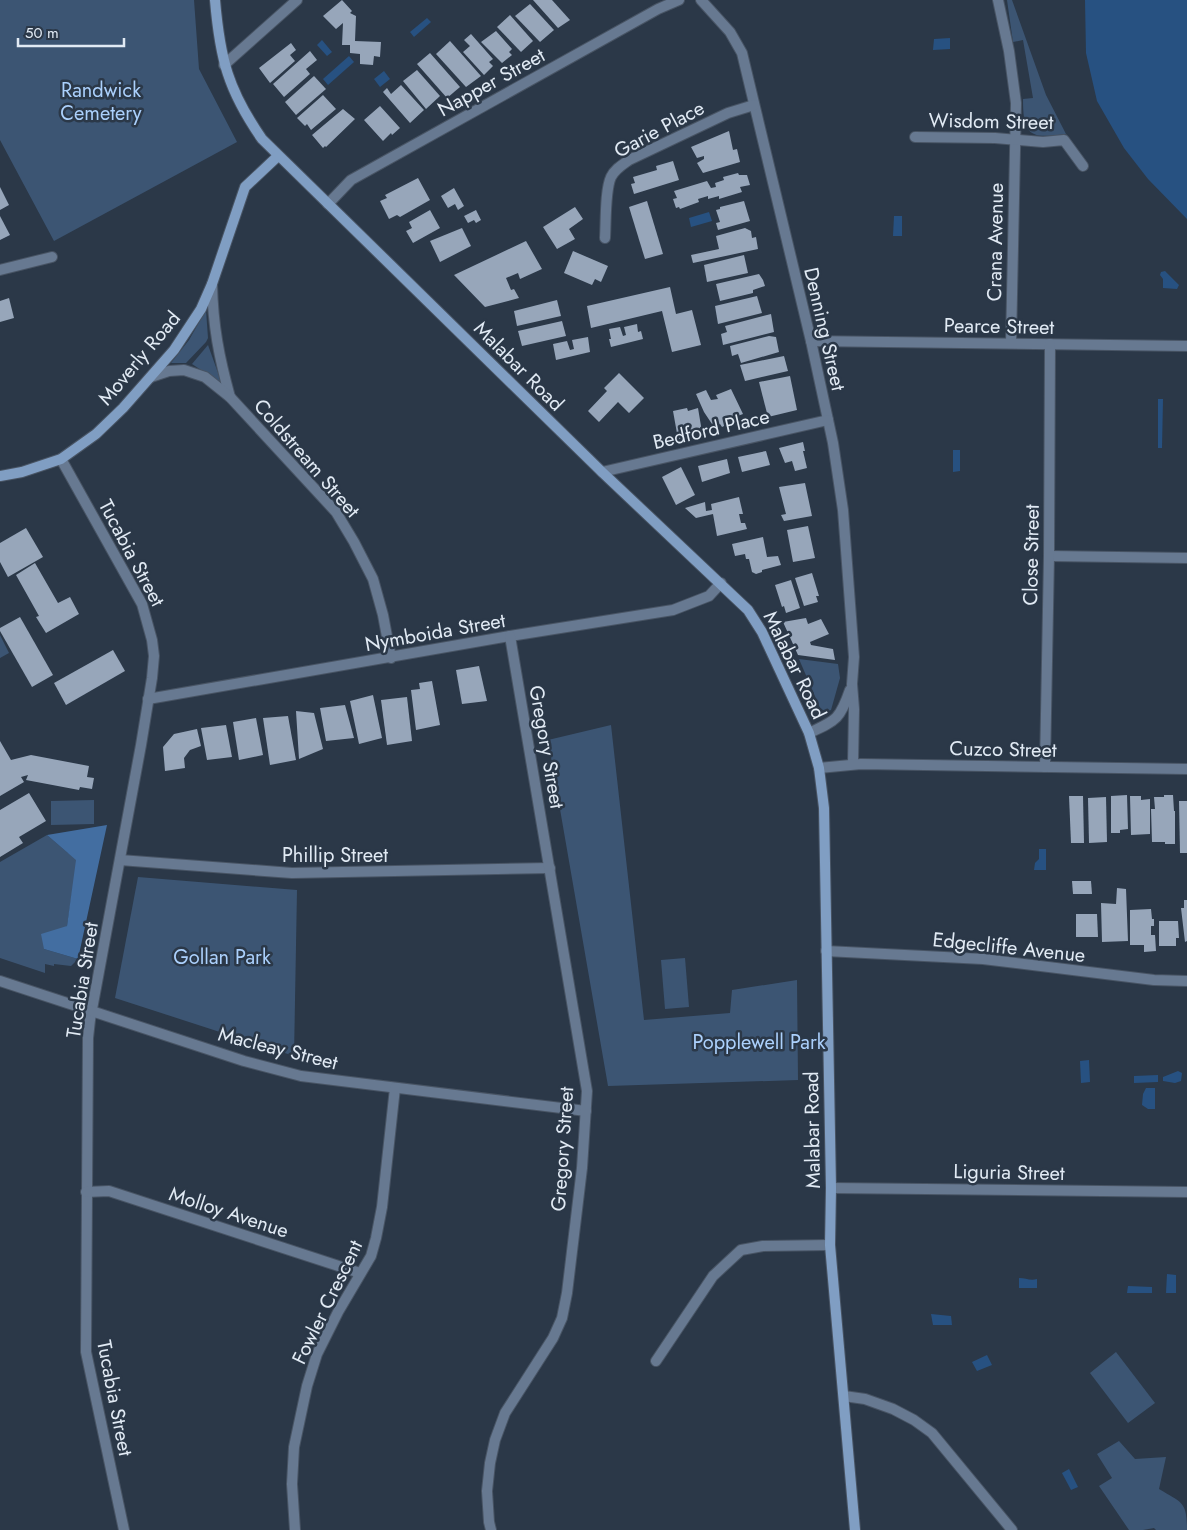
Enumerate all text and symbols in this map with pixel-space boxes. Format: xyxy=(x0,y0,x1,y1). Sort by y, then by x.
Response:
scale bar xyxy=(18,15,124,47)
text: 50 m xyxy=(25,22,59,44)
street label: Napper Street xyxy=(432,41,550,124)
park label: Randwick Cemetery xyxy=(60,76,142,128)
street label: Garie Place xyxy=(609,94,710,165)
street label: Wisdom Street xyxy=(928,106,1054,137)
street label: Crana Avenue xyxy=(980,182,1011,302)
street label: Denning Street xyxy=(796,265,853,394)
street label: Moverly Road xyxy=(91,305,187,412)
street label: Pearce Street xyxy=(944,311,1055,342)
street label: Malabar Road xyxy=(467,315,570,418)
street label: Coldstream Street xyxy=(247,392,367,524)
street label: Bedford Place xyxy=(650,402,772,457)
street label: Tucabia Street xyxy=(91,495,172,612)
street label: Close Street xyxy=(1016,504,1047,606)
street label: Nymboida Street xyxy=(363,606,508,659)
street label: Malabar Road xyxy=(756,606,833,724)
street label: Gregory Street xyxy=(521,683,572,811)
street label: Cuzco Street xyxy=(949,734,1057,765)
street label: Phillip Street xyxy=(282,841,388,870)
street label: Tucabia Street xyxy=(59,920,106,1040)
street label: Edgecliffe Avenue xyxy=(931,925,1087,970)
park label: Gollan Park xyxy=(173,943,271,972)
street label: Macleay Street xyxy=(215,1020,341,1077)
park label: Popplewell Park xyxy=(692,1028,826,1057)
street label: Malabar Road xyxy=(797,1071,828,1189)
street label: Gregory Street xyxy=(544,1086,581,1212)
street label: Liguria Street xyxy=(953,1157,1065,1188)
street label: Molloy Avenue xyxy=(165,1180,292,1245)
street label: Fowler Crescent xyxy=(285,1235,370,1369)
street label: Tucabia Street xyxy=(89,1338,140,1459)

